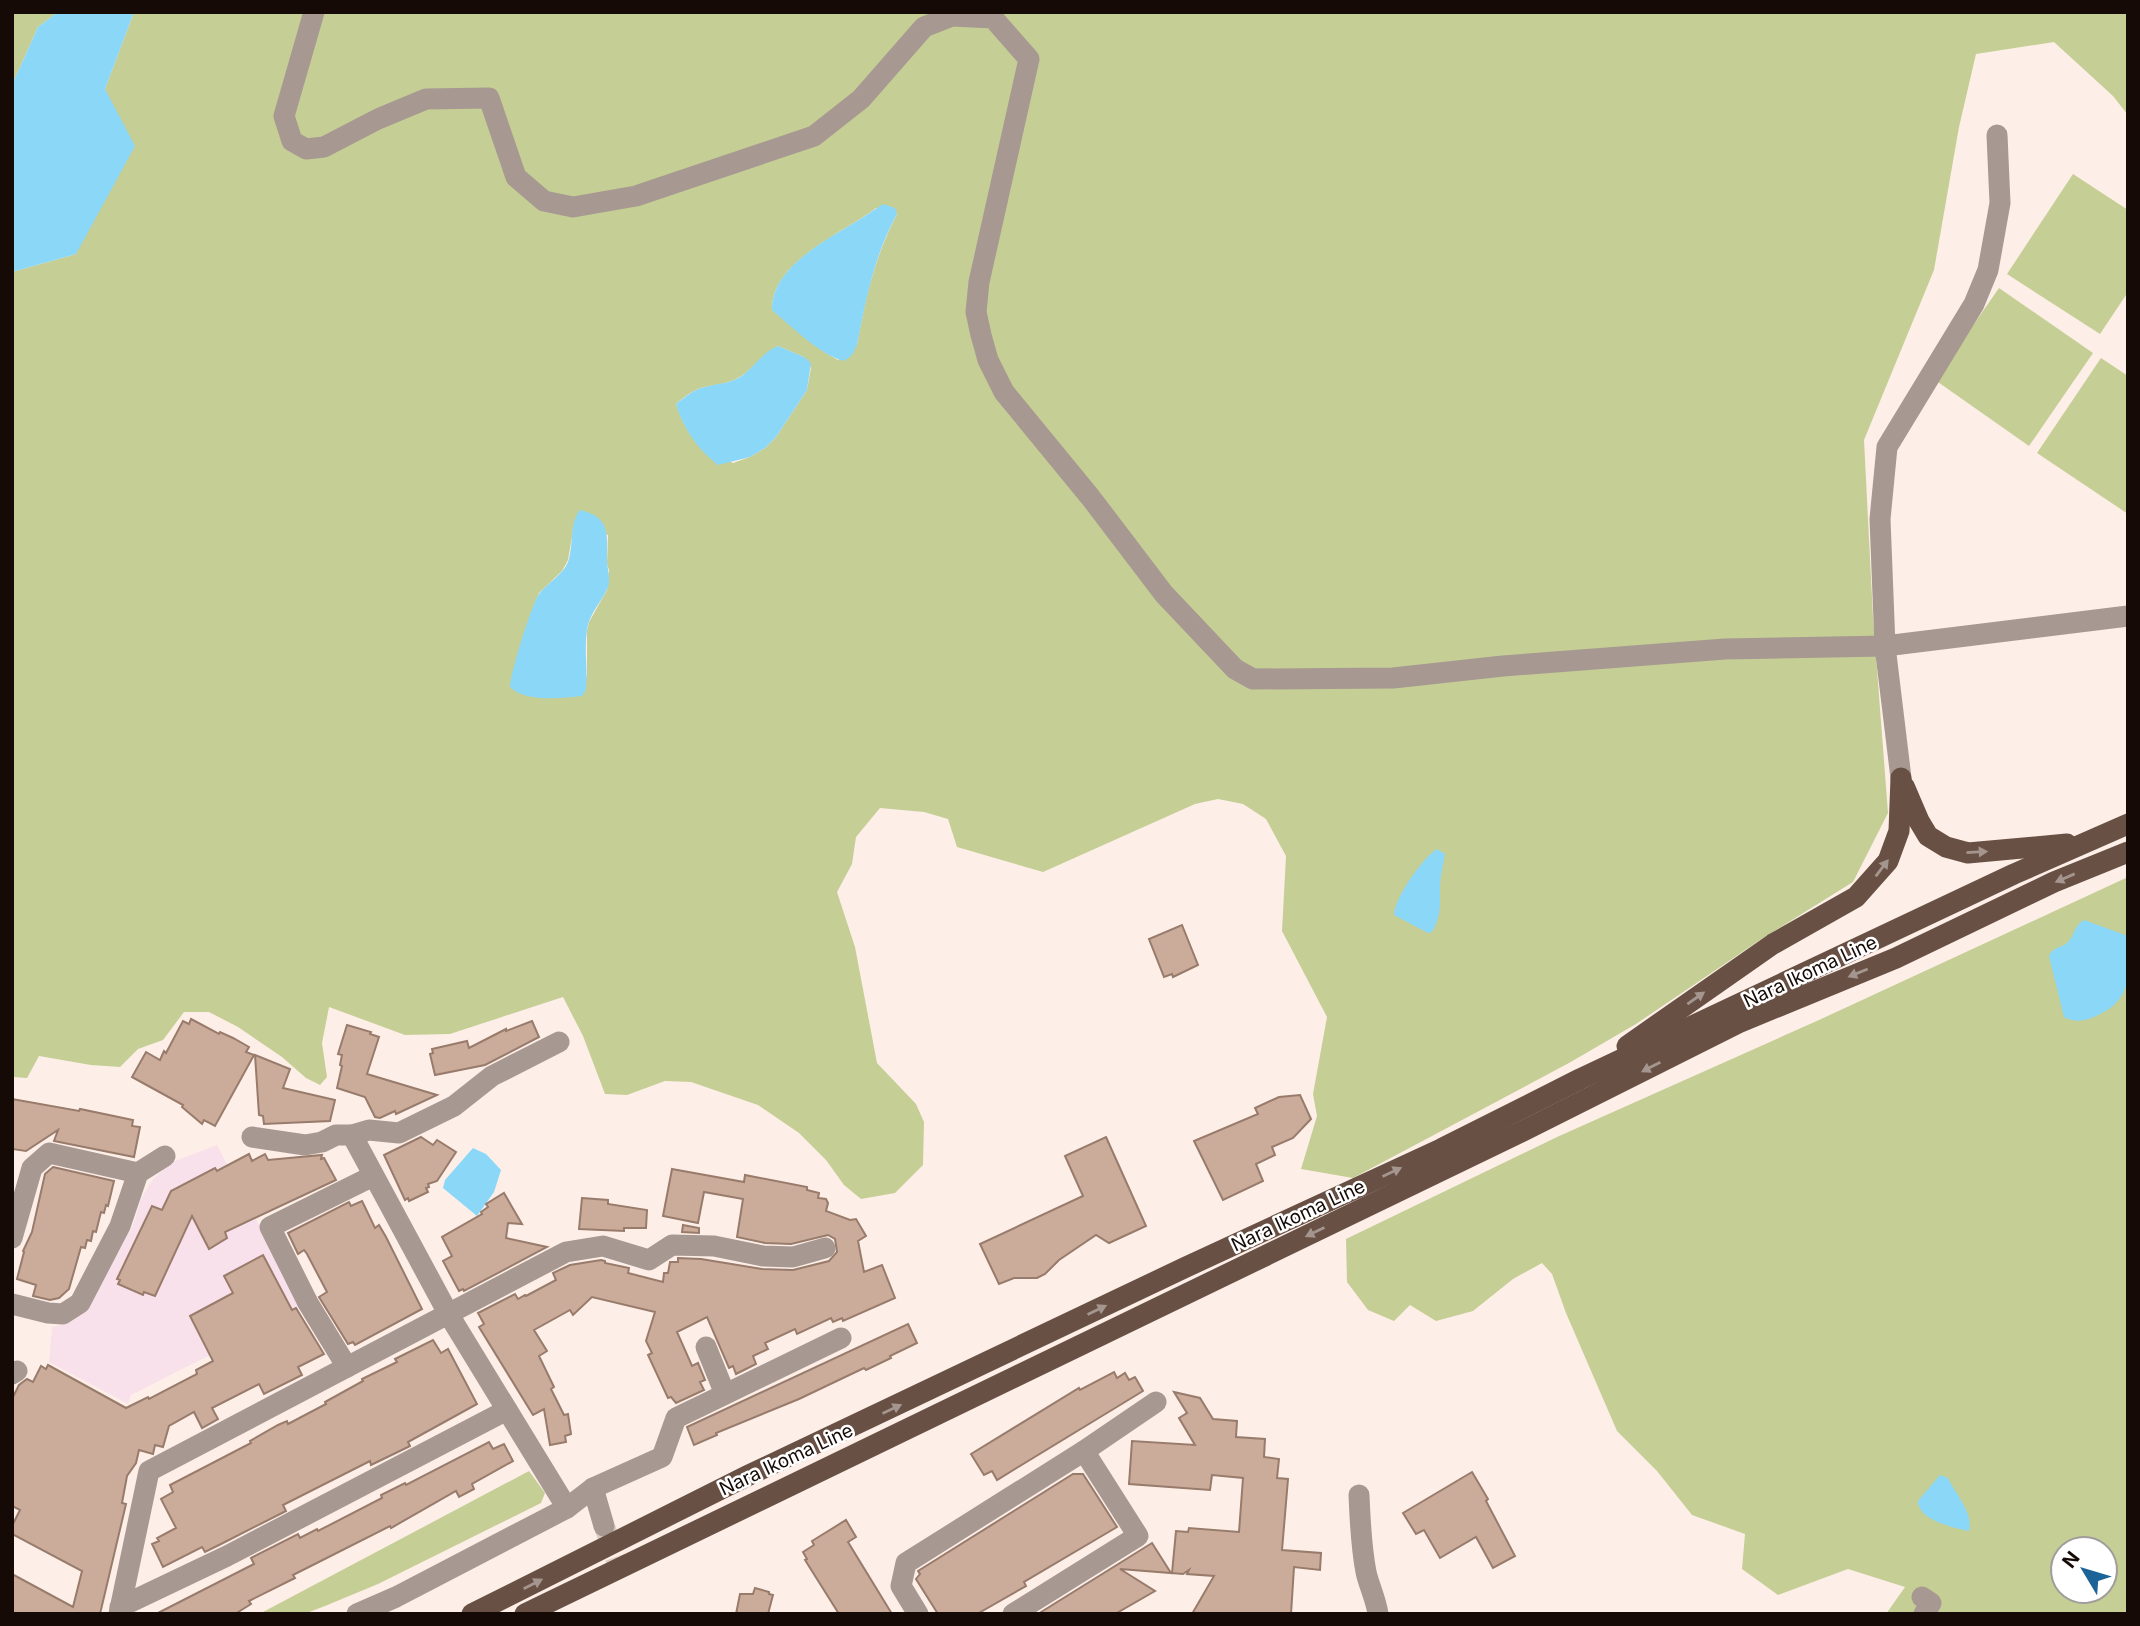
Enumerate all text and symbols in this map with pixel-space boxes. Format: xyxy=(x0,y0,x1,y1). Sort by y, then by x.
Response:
one-way arrow xyxy=(1966,846,1988,857)
one-way arrow xyxy=(1874,859,1888,877)
one-way arrow xyxy=(2054,872,2075,883)
street label: Nara Ikoma Line xyxy=(1740,930,1881,1013)
one-way arrow xyxy=(1848,968,1869,979)
one-way arrow xyxy=(1687,992,1706,1005)
one-way arrow xyxy=(1641,1061,1661,1072)
one-way arrow xyxy=(1381,1166,1402,1177)
street label: Nara Ikoma Line xyxy=(1228,1174,1369,1257)
one-way arrow xyxy=(1305,1226,1325,1238)
one-way arrow xyxy=(1087,1305,1107,1316)
one-way arrow xyxy=(882,1403,902,1414)
street label: Nara Ikoma Line xyxy=(716,1418,857,1501)
north arrow xyxy=(2049,1535,2119,1605)
text: N xyxy=(2057,1547,2085,1573)
one-way arrow xyxy=(523,1579,543,1590)

